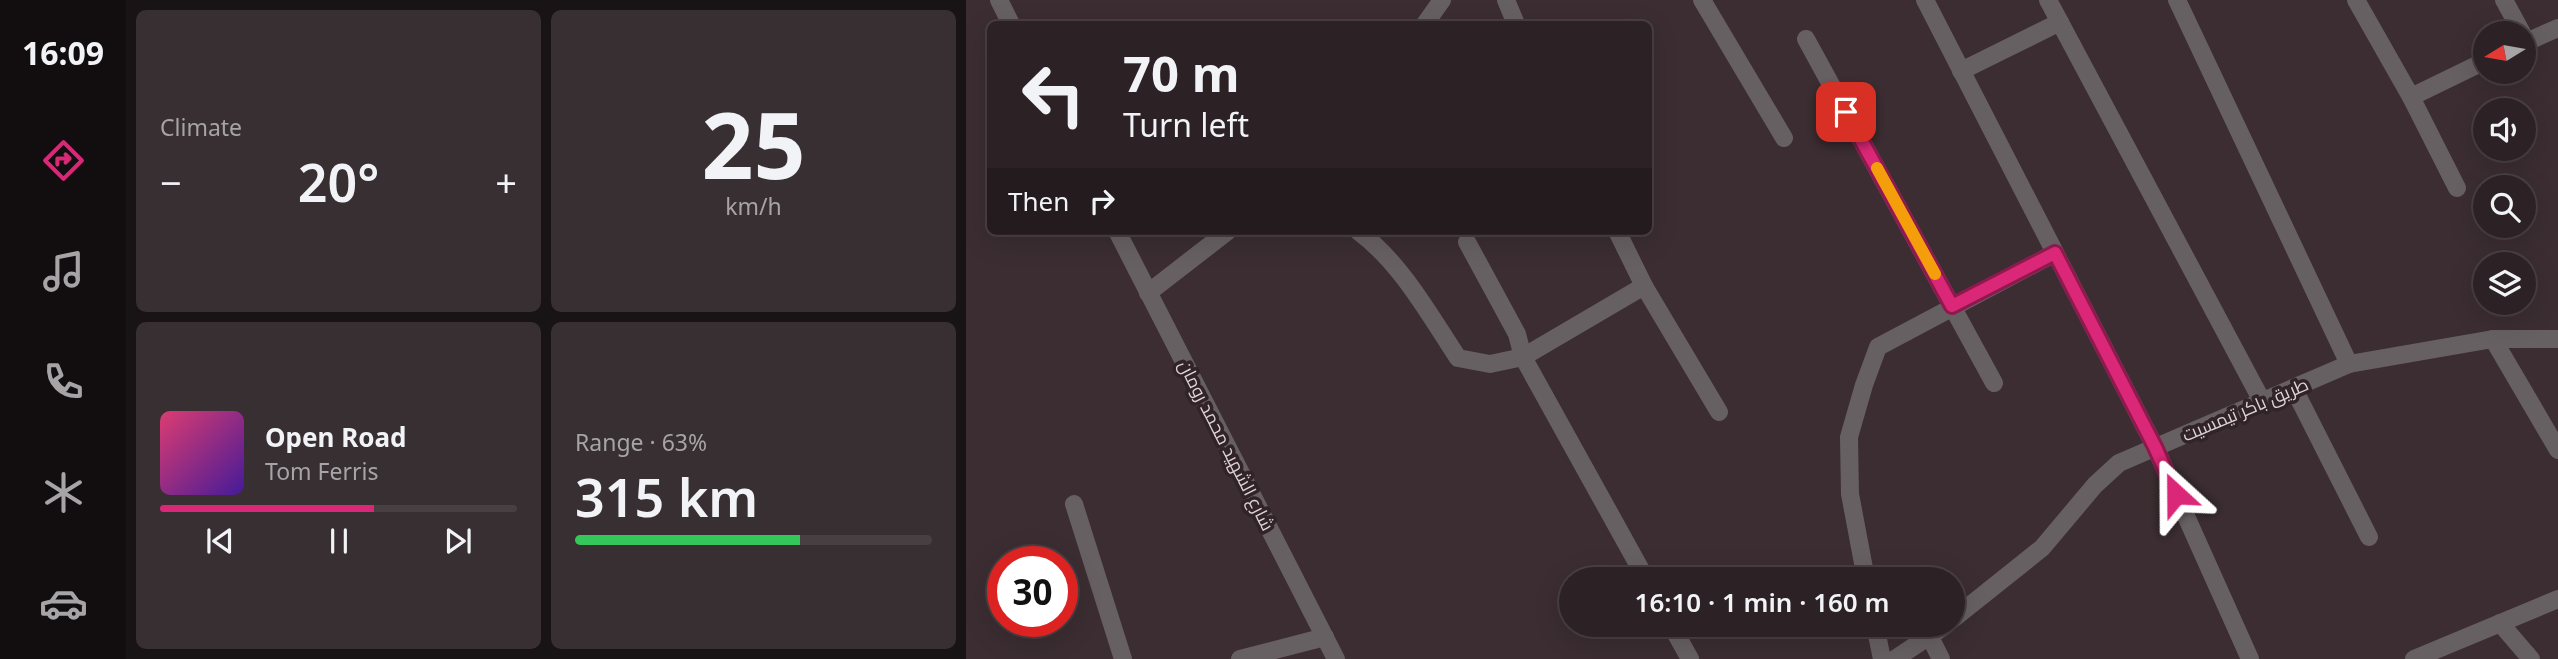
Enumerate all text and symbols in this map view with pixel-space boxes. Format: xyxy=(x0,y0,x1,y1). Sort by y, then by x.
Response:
north arrow xyxy=(2473,21,2536,84)
map controls xyxy=(2473,21,2536,315)
text: 16:09 xyxy=(22,31,104,74)
text: 70 m xyxy=(1123,40,1240,106)
icon: left xyxy=(1008,49,1099,140)
text: 25 xyxy=(701,82,806,206)
pin xyxy=(1816,82,1876,142)
icon: arrive xyxy=(1827,93,1865,131)
button: sound xyxy=(2473,98,2536,161)
text: Turn left xyxy=(1123,103,1249,146)
text: Climate xyxy=(160,111,242,143)
icon: directions xyxy=(39,136,88,185)
text: 20° xyxy=(298,146,379,217)
text: − xyxy=(160,156,182,208)
text: + xyxy=(495,156,517,208)
button: search xyxy=(2473,175,2536,238)
icon: right xyxy=(1083,182,1121,220)
text: Then xyxy=(1008,183,1069,219)
text: km/h xyxy=(725,190,782,222)
icon: music xyxy=(39,247,88,296)
button: layers xyxy=(2473,252,2536,315)
street label: شارع الشهيد محمد رومان xyxy=(1173,356,1280,535)
icon: phone xyxy=(39,357,88,406)
street label: طريق باكر تيمسيت xyxy=(2178,372,2312,447)
text: Open Road xyxy=(265,419,407,455)
text: Range · 63% xyxy=(575,426,707,458)
text: Tom Ferris xyxy=(265,455,378,487)
position arrow xyxy=(2139,457,2213,531)
text: 315 km xyxy=(575,461,758,532)
icon: climate xyxy=(39,468,88,517)
icon: previous xyxy=(201,522,239,560)
icon: pause xyxy=(320,522,358,560)
icon: next xyxy=(439,522,477,560)
speed limit sign: 30 xyxy=(987,546,1078,637)
icon: car xyxy=(39,579,88,628)
text: 16:10 · 1 min · 160 m xyxy=(1635,584,1889,620)

